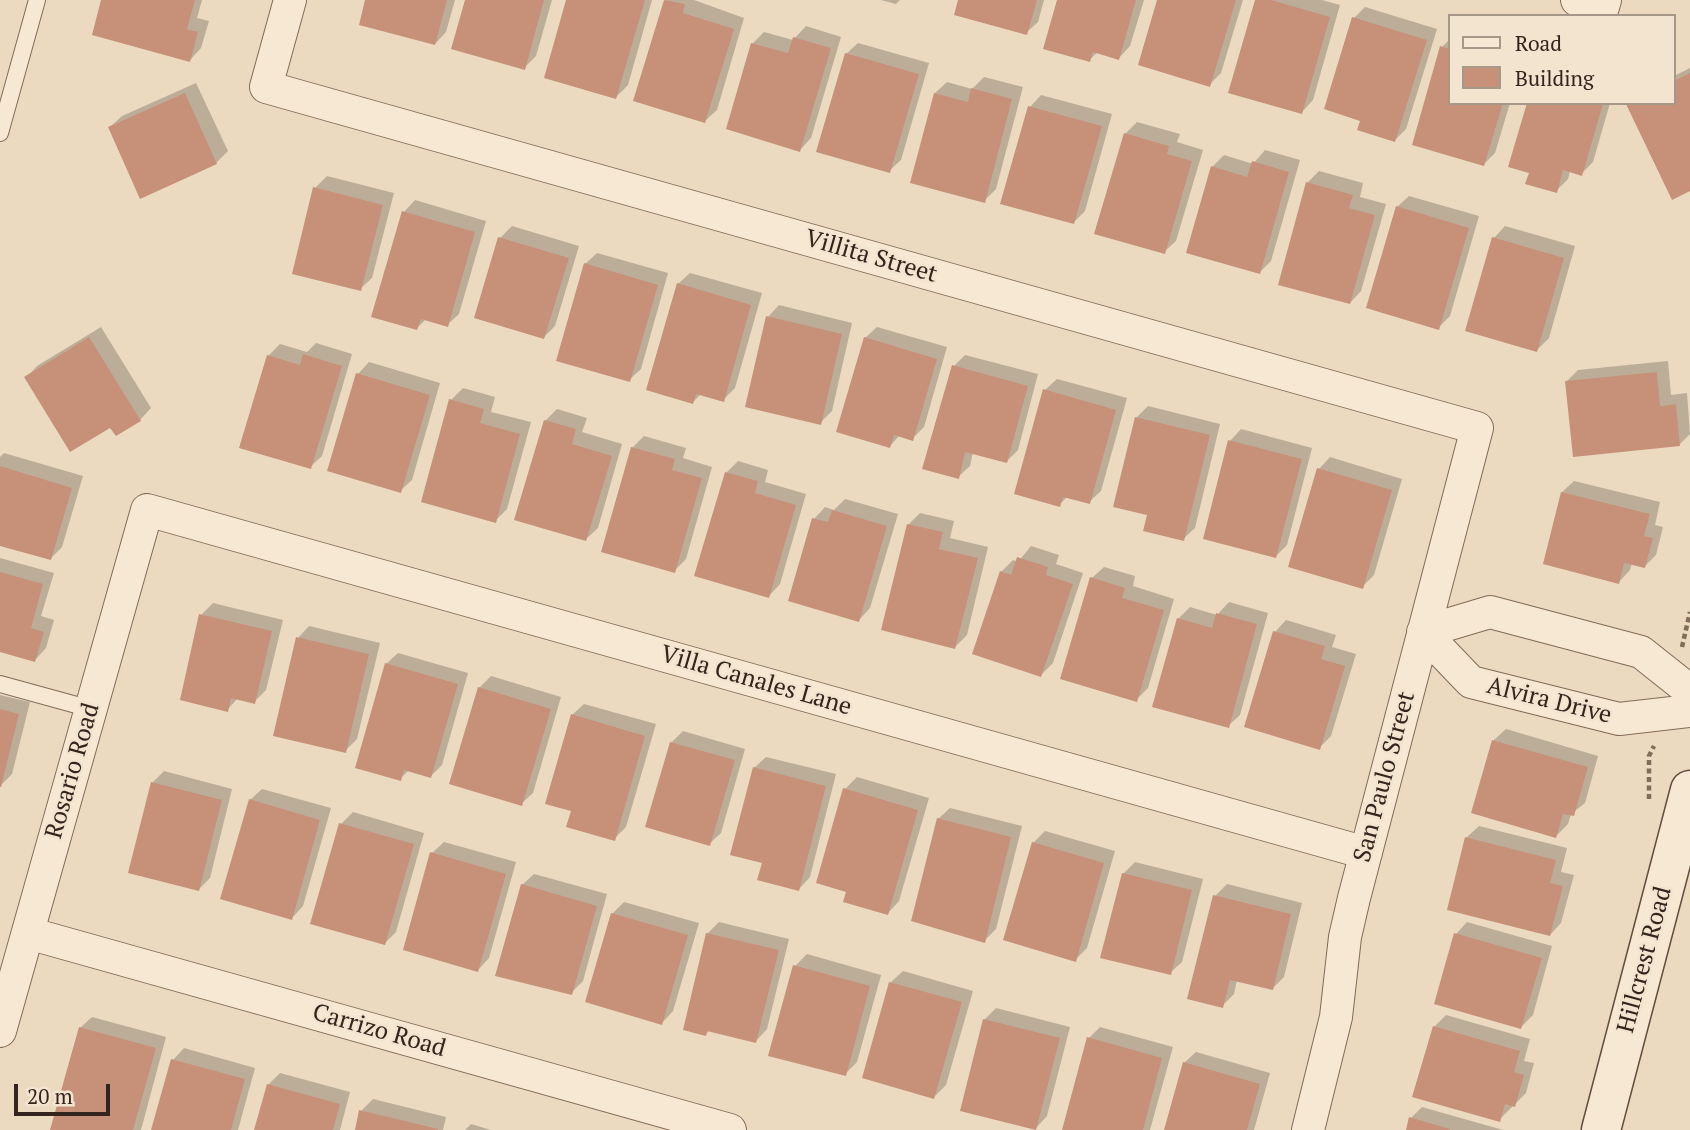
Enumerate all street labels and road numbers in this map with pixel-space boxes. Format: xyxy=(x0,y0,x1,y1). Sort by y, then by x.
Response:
street label: Villita Street xyxy=(802,224,940,290)
street label: Villa Canales Lane xyxy=(657,640,855,722)
street label: Alvira Drive xyxy=(1484,672,1614,730)
street label: San Paulo Street xyxy=(1348,688,1422,866)
street label: Rosario Road xyxy=(40,700,106,842)
street label: Hillcrest Road xyxy=(1612,884,1678,1036)
street label: Carrizo Road xyxy=(309,998,449,1064)

